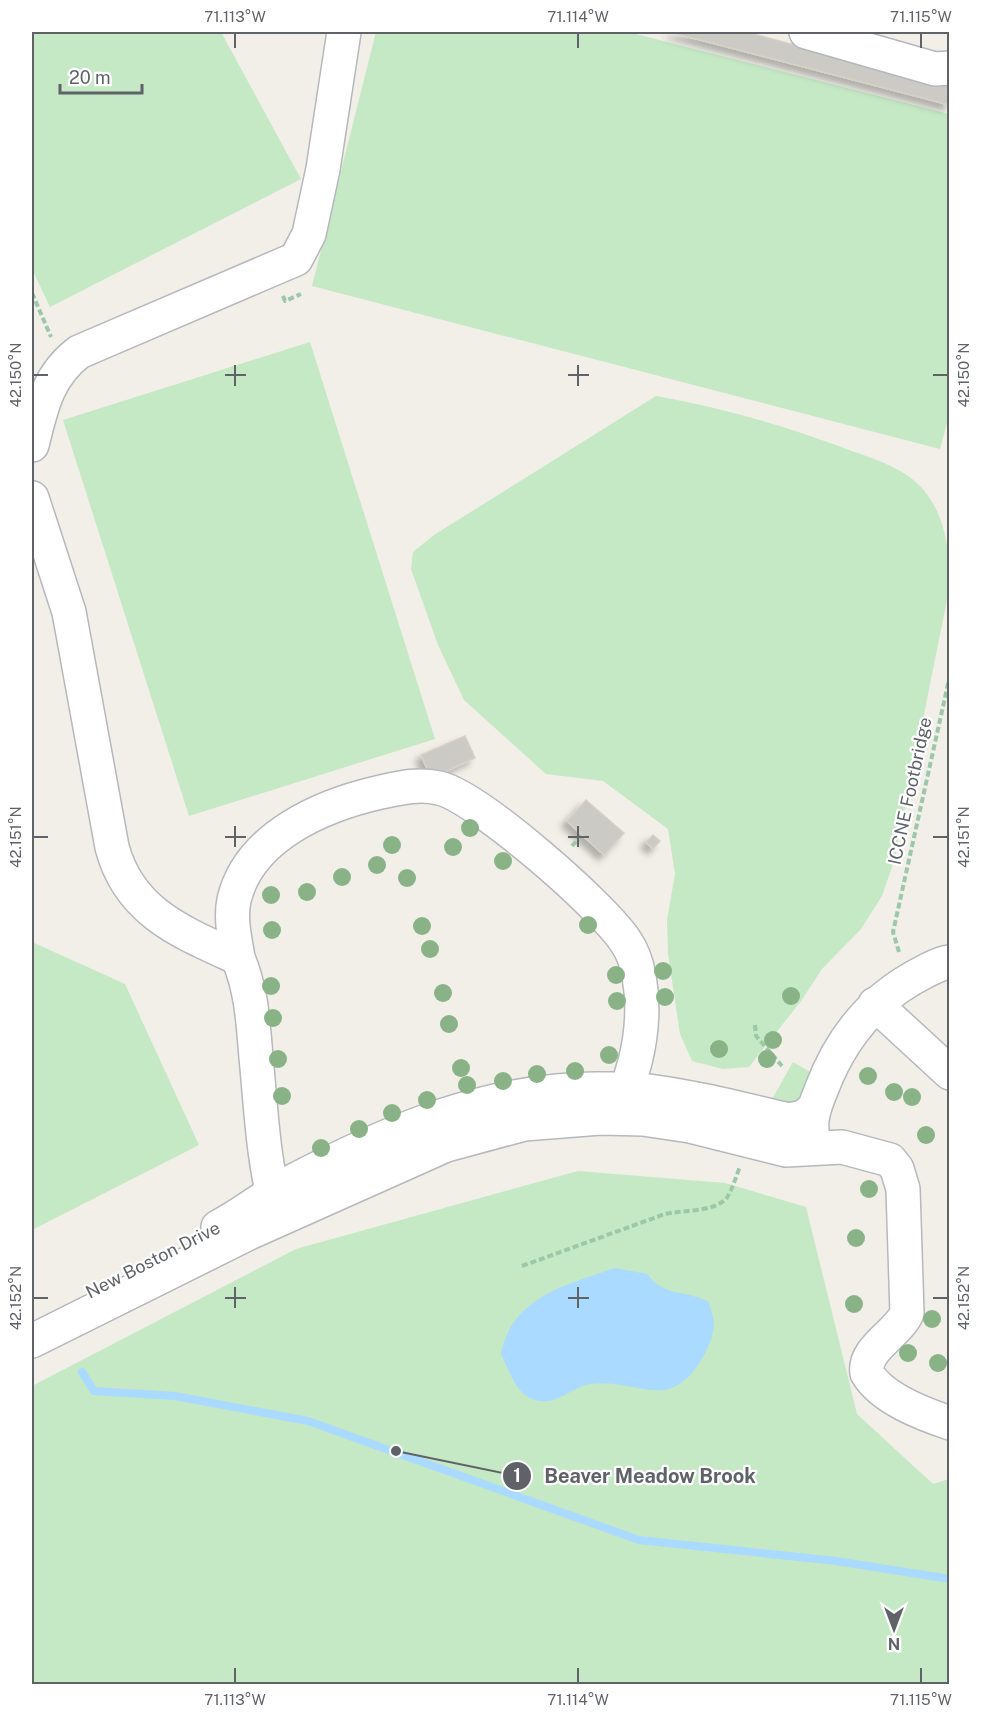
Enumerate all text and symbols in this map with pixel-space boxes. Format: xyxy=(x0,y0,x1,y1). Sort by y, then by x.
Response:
text: 71.113°W xyxy=(204,8,266,25)
text: 71.114°W xyxy=(547,8,609,25)
text: 71.115°W xyxy=(890,8,952,25)
scale bar xyxy=(60,57,142,95)
text: 20 m xyxy=(69,67,111,88)
text: 42.150°N xyxy=(7,343,24,407)
text: 42.150°N xyxy=(955,343,972,407)
street label: ICCNE Footbridge xyxy=(884,715,935,867)
text: 42.151°N xyxy=(7,806,24,868)
text: 42.151°N xyxy=(955,806,972,868)
street label: New Boston Drive xyxy=(82,1217,223,1302)
text: 42.152°N xyxy=(7,1266,24,1330)
text: 42.152°N xyxy=(955,1266,972,1330)
callout: Beaver Meadow Brook xyxy=(502,1457,768,1495)
text: Beaver Meadow Brook xyxy=(544,1464,756,1488)
text: 1 xyxy=(513,1465,521,1486)
north arrow xyxy=(864,1599,924,1659)
text: N xyxy=(888,1634,900,1653)
text: 71.113°W xyxy=(204,1691,266,1708)
text: 71.114°W xyxy=(547,1691,609,1708)
text: 71.115°W xyxy=(890,1691,952,1708)

